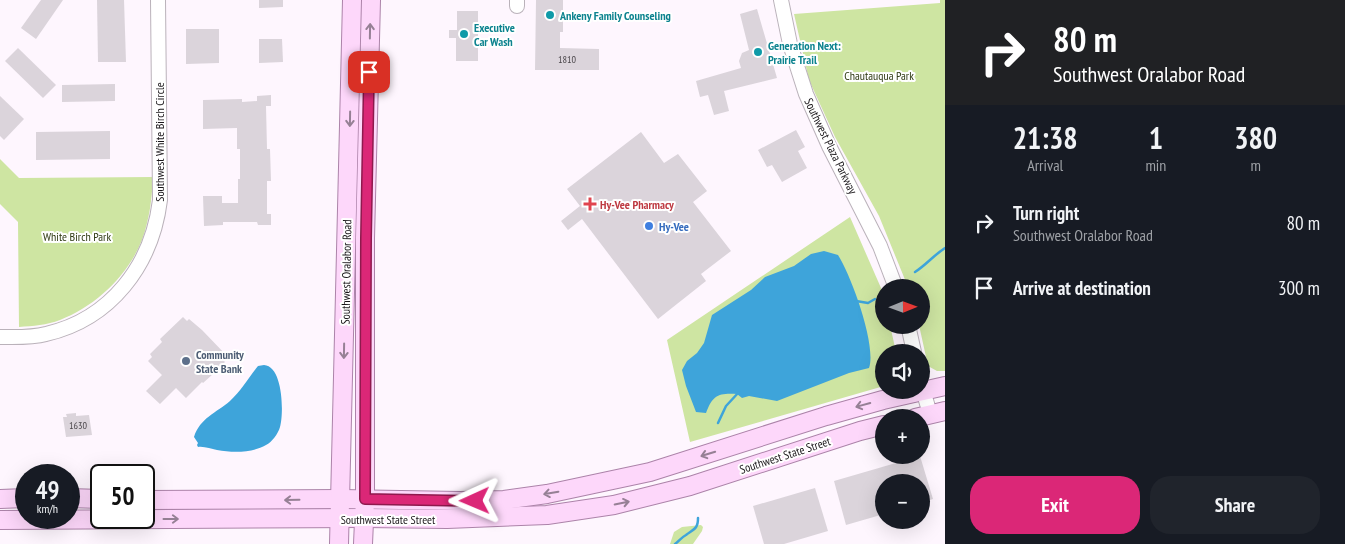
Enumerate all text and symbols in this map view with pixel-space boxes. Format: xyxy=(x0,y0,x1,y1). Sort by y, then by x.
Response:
place label: Ankeny Family Counseling xyxy=(559,8,671,23)
marker: Ankeny Family Counseling xyxy=(544,9,556,21)
text: 80 m xyxy=(1053,16,1117,62)
place label: Executive Car Wash xyxy=(474,20,515,49)
icon: right xyxy=(970,20,1035,85)
one-way arrow xyxy=(365,23,375,39)
marker: Executive Car Wash xyxy=(458,28,470,40)
place label: Generation Next: Prairie Trail xyxy=(768,38,841,67)
marker: Generation Next: Prairie Trail xyxy=(752,46,764,58)
pin xyxy=(348,51,390,93)
house number: 1810 xyxy=(558,53,577,66)
icon: arrive xyxy=(355,58,383,86)
text: Southwest Oralabor Road xyxy=(1053,60,1245,88)
park label: Chautauqua Park xyxy=(844,68,914,83)
street label: Southwest White Birch Circle xyxy=(152,82,167,202)
street label: Southwest Plaza Parkway xyxy=(801,96,861,197)
one-way arrow xyxy=(345,110,354,126)
text: 21:38 xyxy=(1013,118,1078,157)
text: 1 xyxy=(1149,118,1163,157)
text: 380 xyxy=(1234,118,1277,157)
text: Arrival xyxy=(1027,155,1063,175)
text: min xyxy=(1145,155,1166,175)
text: m xyxy=(1250,155,1261,175)
place label: Hy-Vee Pharmacy xyxy=(600,197,674,212)
marker: Hy-Vee Pharmacy xyxy=(584,198,596,210)
text: Turn right xyxy=(1013,201,1079,225)
icon: right xyxy=(970,209,998,237)
text: 80 m xyxy=(1287,211,1320,235)
street label: Southwest Oralabor Road xyxy=(338,219,354,325)
place label: Hy-Vee xyxy=(659,219,689,234)
marker: Hy-Vee xyxy=(643,220,655,232)
text: Southwest Oralabor Road xyxy=(1013,225,1153,245)
park label: White Birch Park xyxy=(43,229,111,244)
icon: arrive xyxy=(970,274,998,302)
text: Arrive at destination xyxy=(1013,276,1151,300)
text: 300 m xyxy=(1278,276,1320,300)
north arrow xyxy=(875,279,930,334)
map controls xyxy=(875,279,930,529)
one-way arrow xyxy=(339,342,349,359)
button: sound xyxy=(875,344,930,399)
place label: Community State Bank xyxy=(196,347,244,376)
marker: Community State Bank xyxy=(180,355,192,367)
one-way arrow xyxy=(856,401,872,411)
button: + xyxy=(875,409,930,464)
house number: 1630 xyxy=(69,419,88,432)
street label: Southwest State Street xyxy=(738,433,833,477)
one-way arrow xyxy=(701,449,717,459)
speed limit sign: 50 xyxy=(90,464,155,529)
text: 49 xyxy=(36,474,59,506)
position arrow xyxy=(448,474,500,526)
button: − xyxy=(875,474,930,529)
button: Exit xyxy=(970,476,1140,534)
button: Share xyxy=(1150,476,1320,534)
one-way arrow xyxy=(543,489,559,499)
one-way arrow xyxy=(284,495,300,504)
one-way arrow xyxy=(613,498,629,507)
text: km/h xyxy=(37,501,58,516)
street label: Southwest State Street xyxy=(341,512,436,527)
one-way arrow xyxy=(162,514,179,524)

